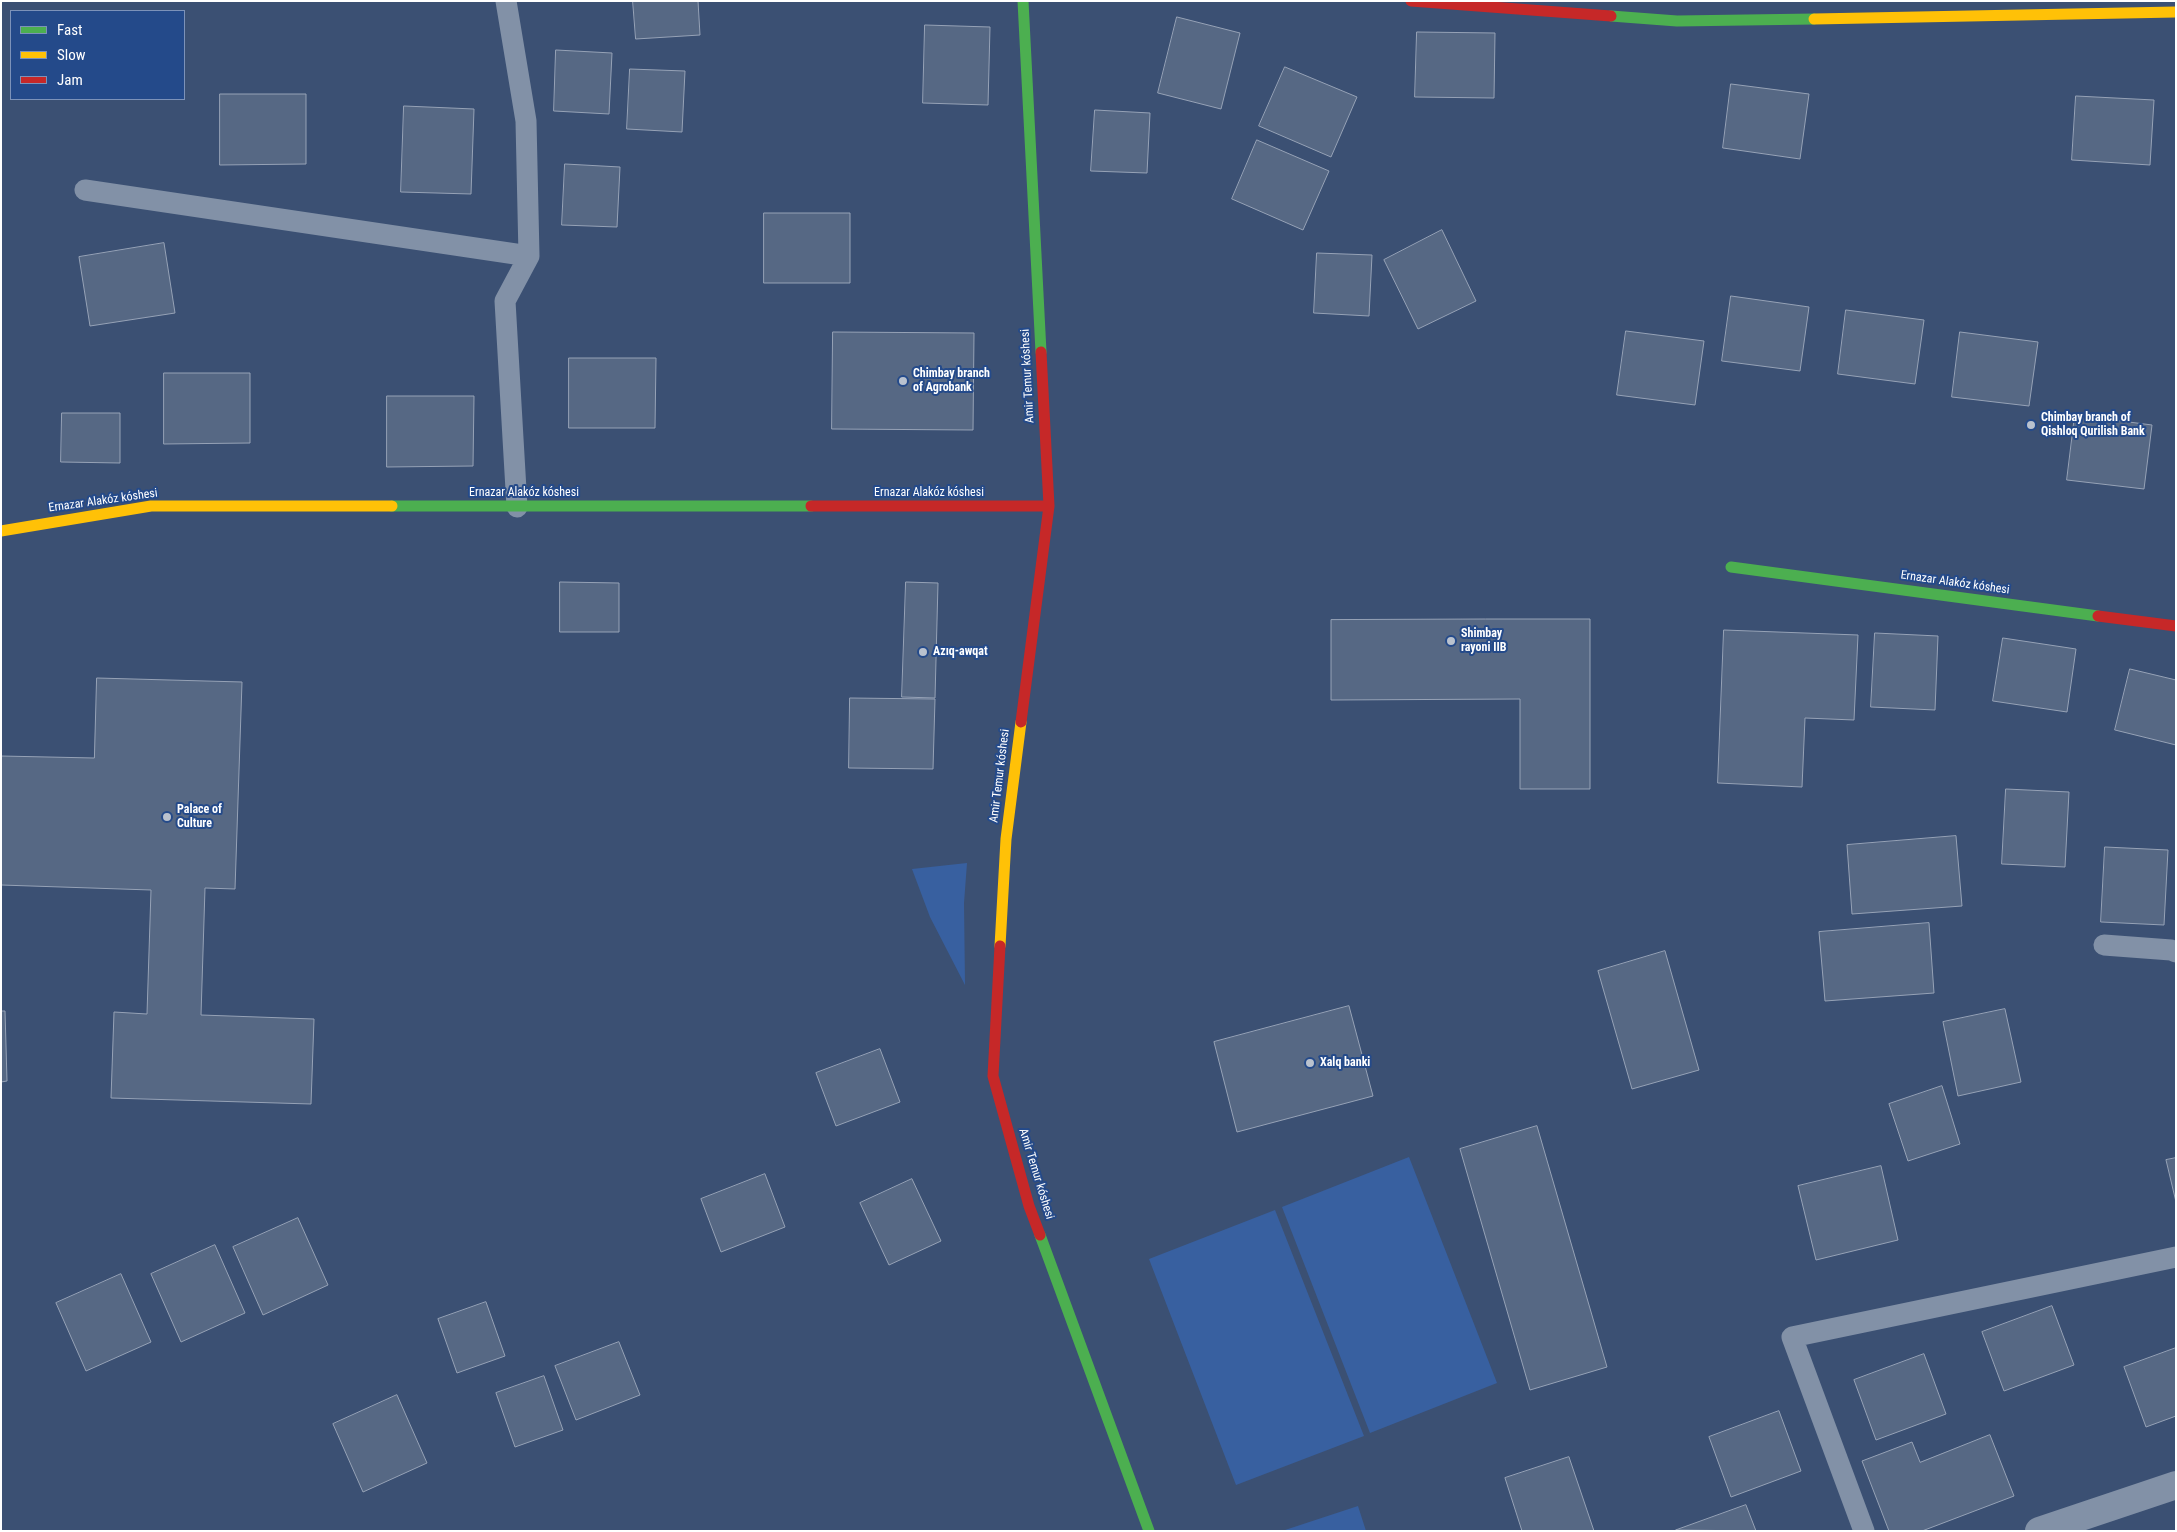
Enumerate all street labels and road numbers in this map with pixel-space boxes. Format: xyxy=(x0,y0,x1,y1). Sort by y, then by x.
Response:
street label: Amir Temur kóshesi xyxy=(1018,329,1038,423)
street label: Ernazar Alakóz kóshesi xyxy=(48,486,158,516)
street label: Ernazar Alakóz kóshesi xyxy=(469,486,579,500)
street label: Ernazar Alakóz kóshesi xyxy=(874,486,984,500)
street label: Ernazar Alakóz kóshesi xyxy=(1900,568,2010,598)
street label: Amir Temur kóshesi xyxy=(987,728,1013,824)
street label: Amir Temur kóshesi xyxy=(1015,1127,1057,1221)

